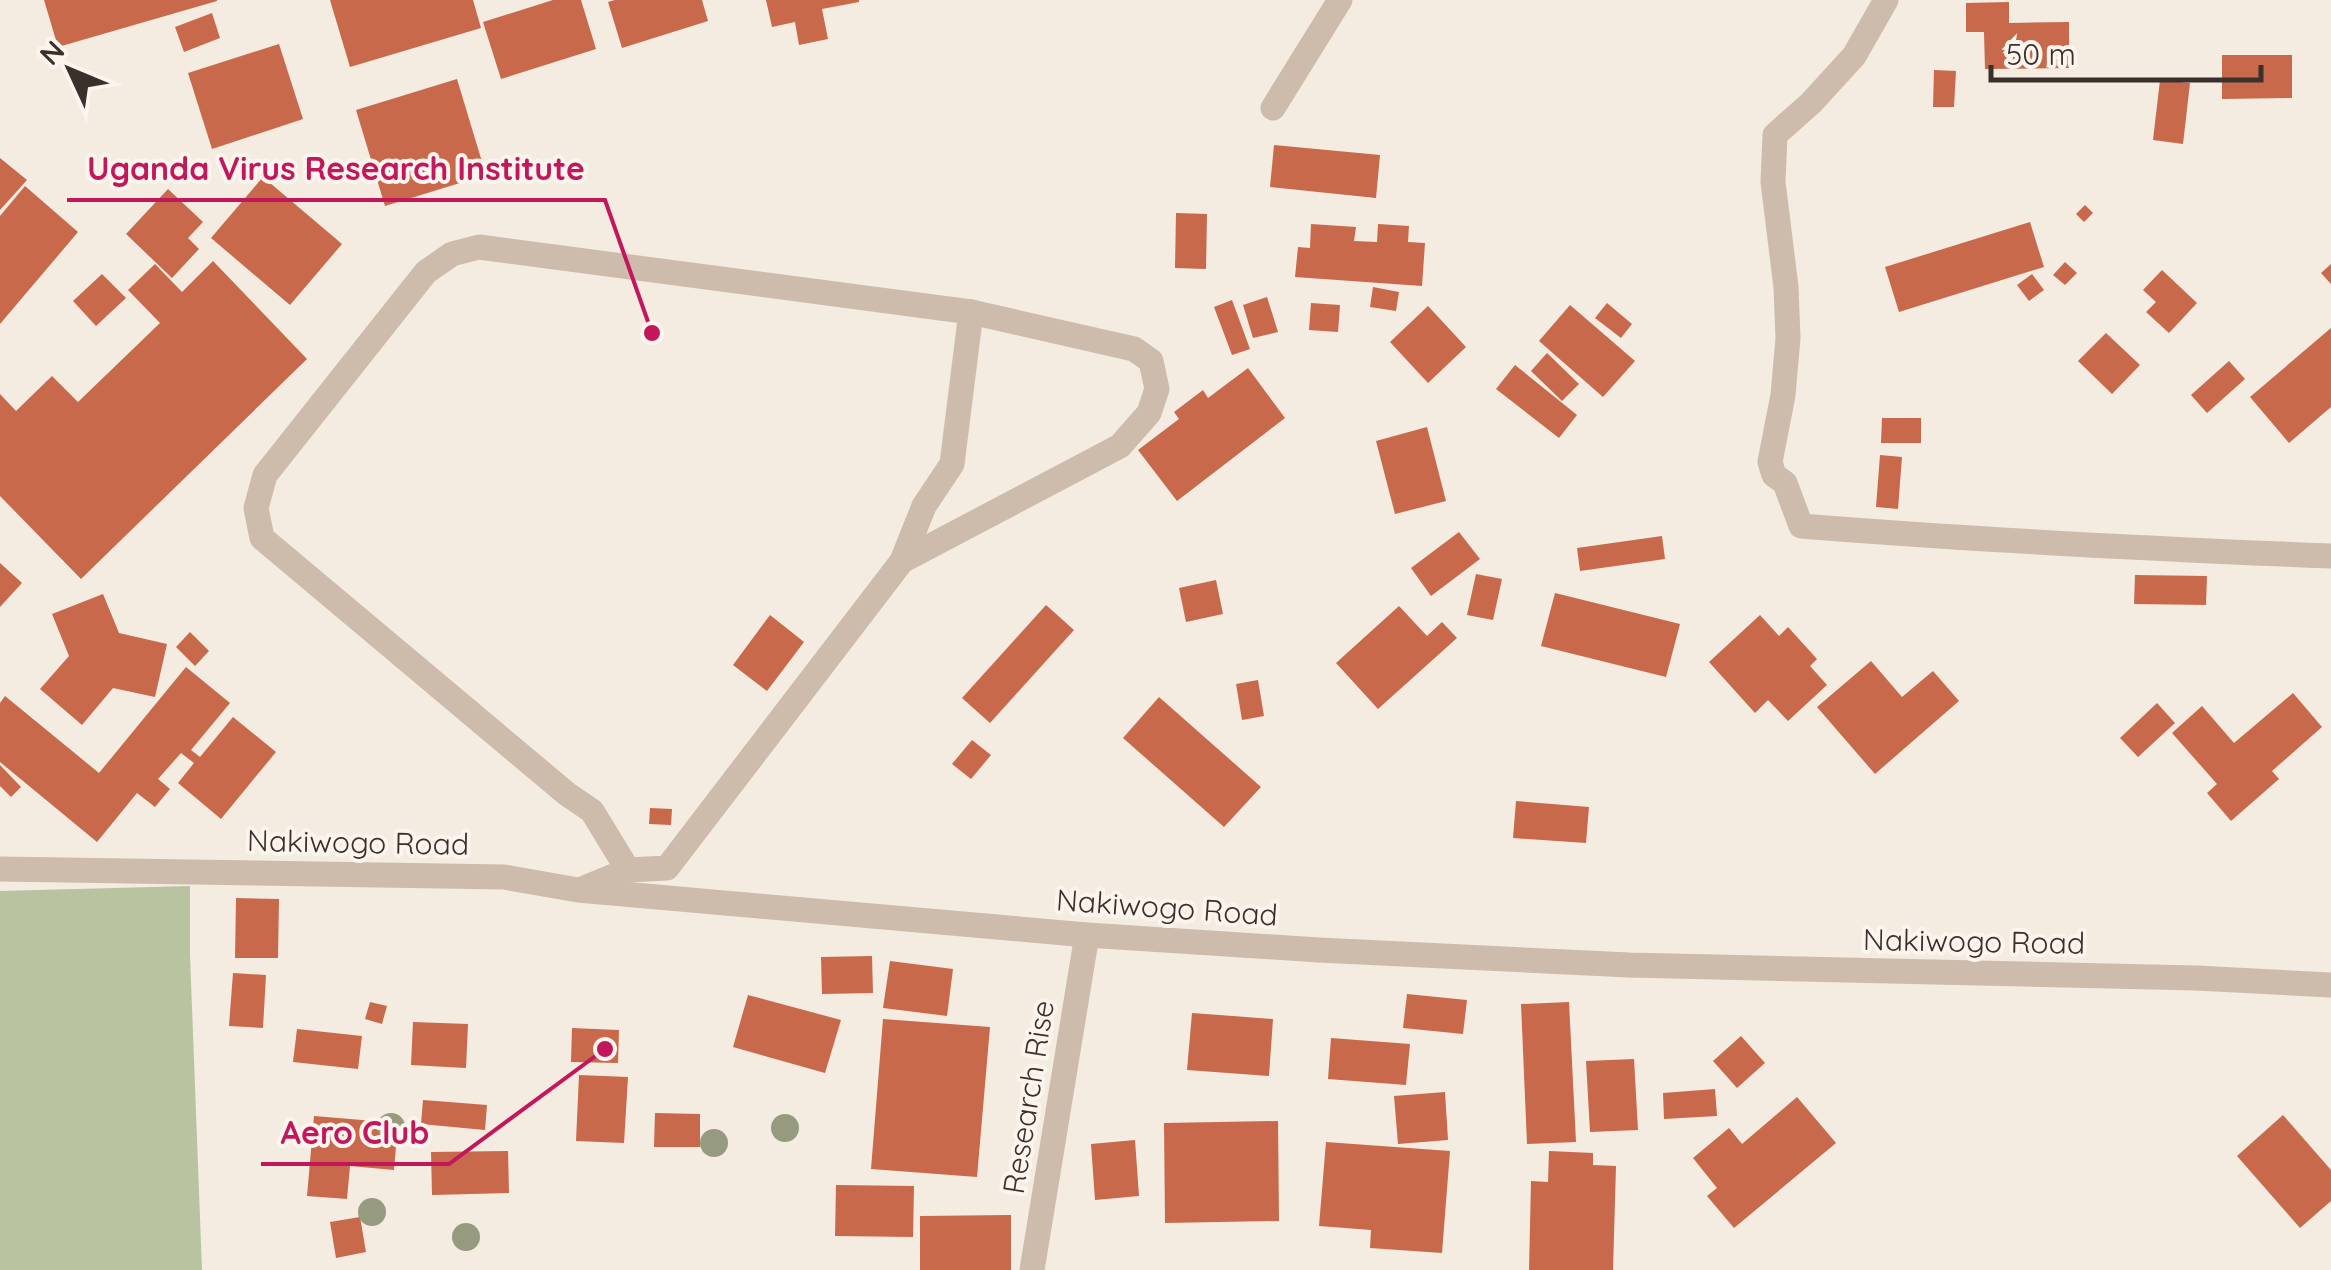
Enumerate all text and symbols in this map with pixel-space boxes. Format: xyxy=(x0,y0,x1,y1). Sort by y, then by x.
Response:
north arrow xyxy=(20,20,120,120)
scale bar xyxy=(1991,20,2261,82)
text: N xyxy=(32,33,71,72)
text: 50 m xyxy=(2006,35,2076,73)
callout: Uganda Virus Research Institute xyxy=(67,138,605,200)
text: Uganda Virus Research Institute xyxy=(87,148,585,188)
street label: Nakiwogo Road xyxy=(247,821,469,863)
street label: Nakiwogo Road xyxy=(1055,880,1279,934)
street label: Nakiwogo Road xyxy=(1863,920,2085,962)
street label: Research Rise xyxy=(994,998,1062,1196)
callout: Aero Club xyxy=(261,1102,449,1164)
text: Aero Club xyxy=(281,1112,429,1152)

